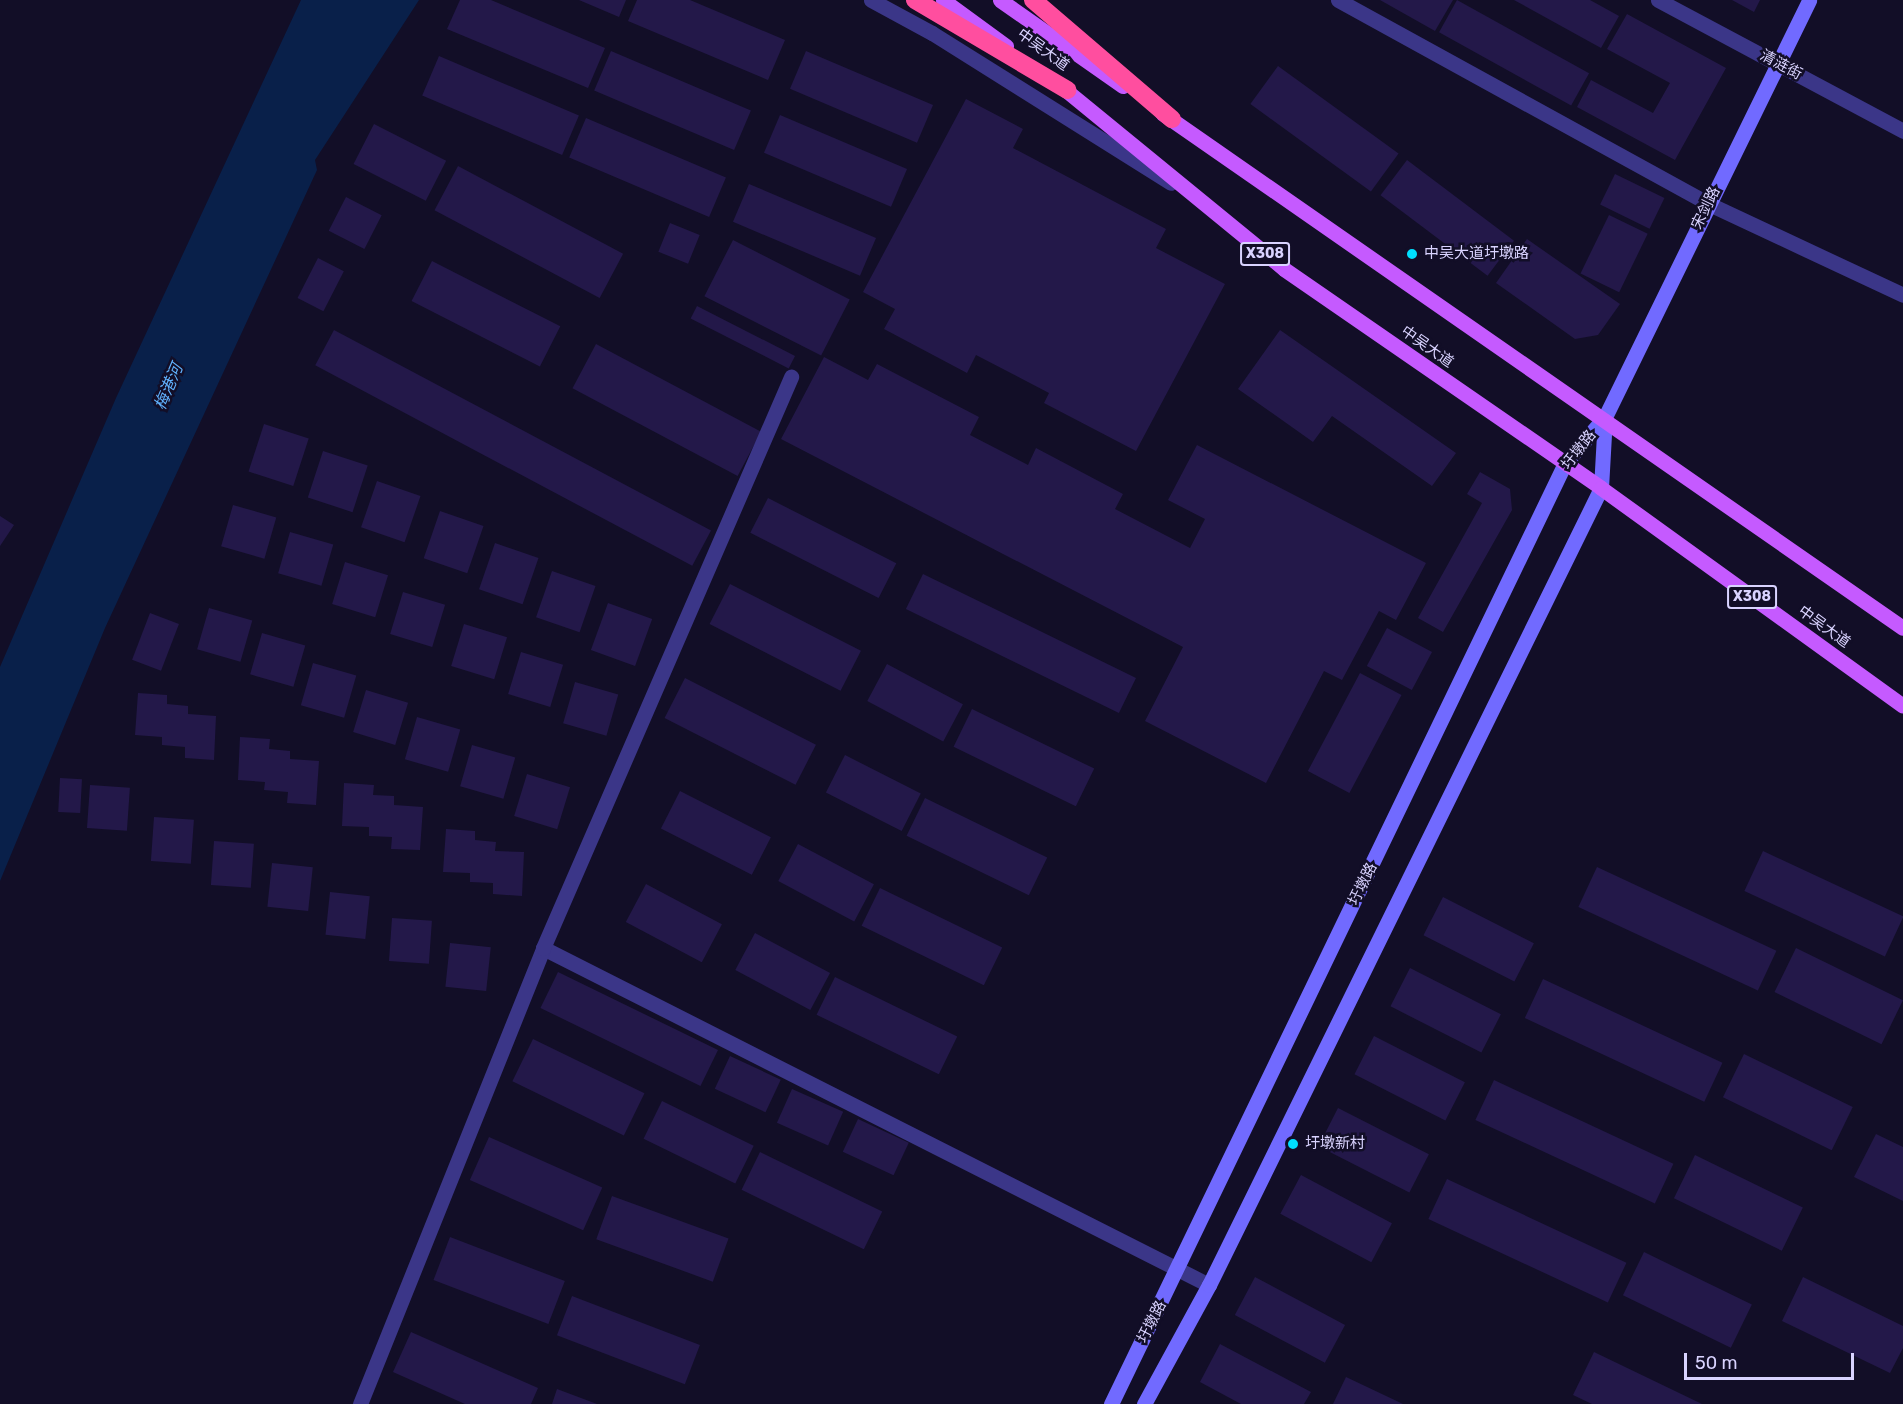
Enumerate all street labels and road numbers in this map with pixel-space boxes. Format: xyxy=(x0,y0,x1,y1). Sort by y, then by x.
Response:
street label: 中吴大道 xyxy=(1013,25,1073,75)
street label: 清涟街 xyxy=(1757,46,1805,84)
street label: 宋剑路 xyxy=(1688,184,1724,232)
road number: X308 xyxy=(1240,243,1290,265)
street label: 中吴大道 xyxy=(1397,322,1457,372)
street label: 圩墩路 xyxy=(1558,427,1600,473)
road number: X308 xyxy=(1726,586,1778,608)
street label: 中吴大道 xyxy=(1794,602,1854,652)
street label: 圩墩路 xyxy=(1345,860,1381,908)
street label: 圩墩路 xyxy=(1134,1298,1170,1346)

